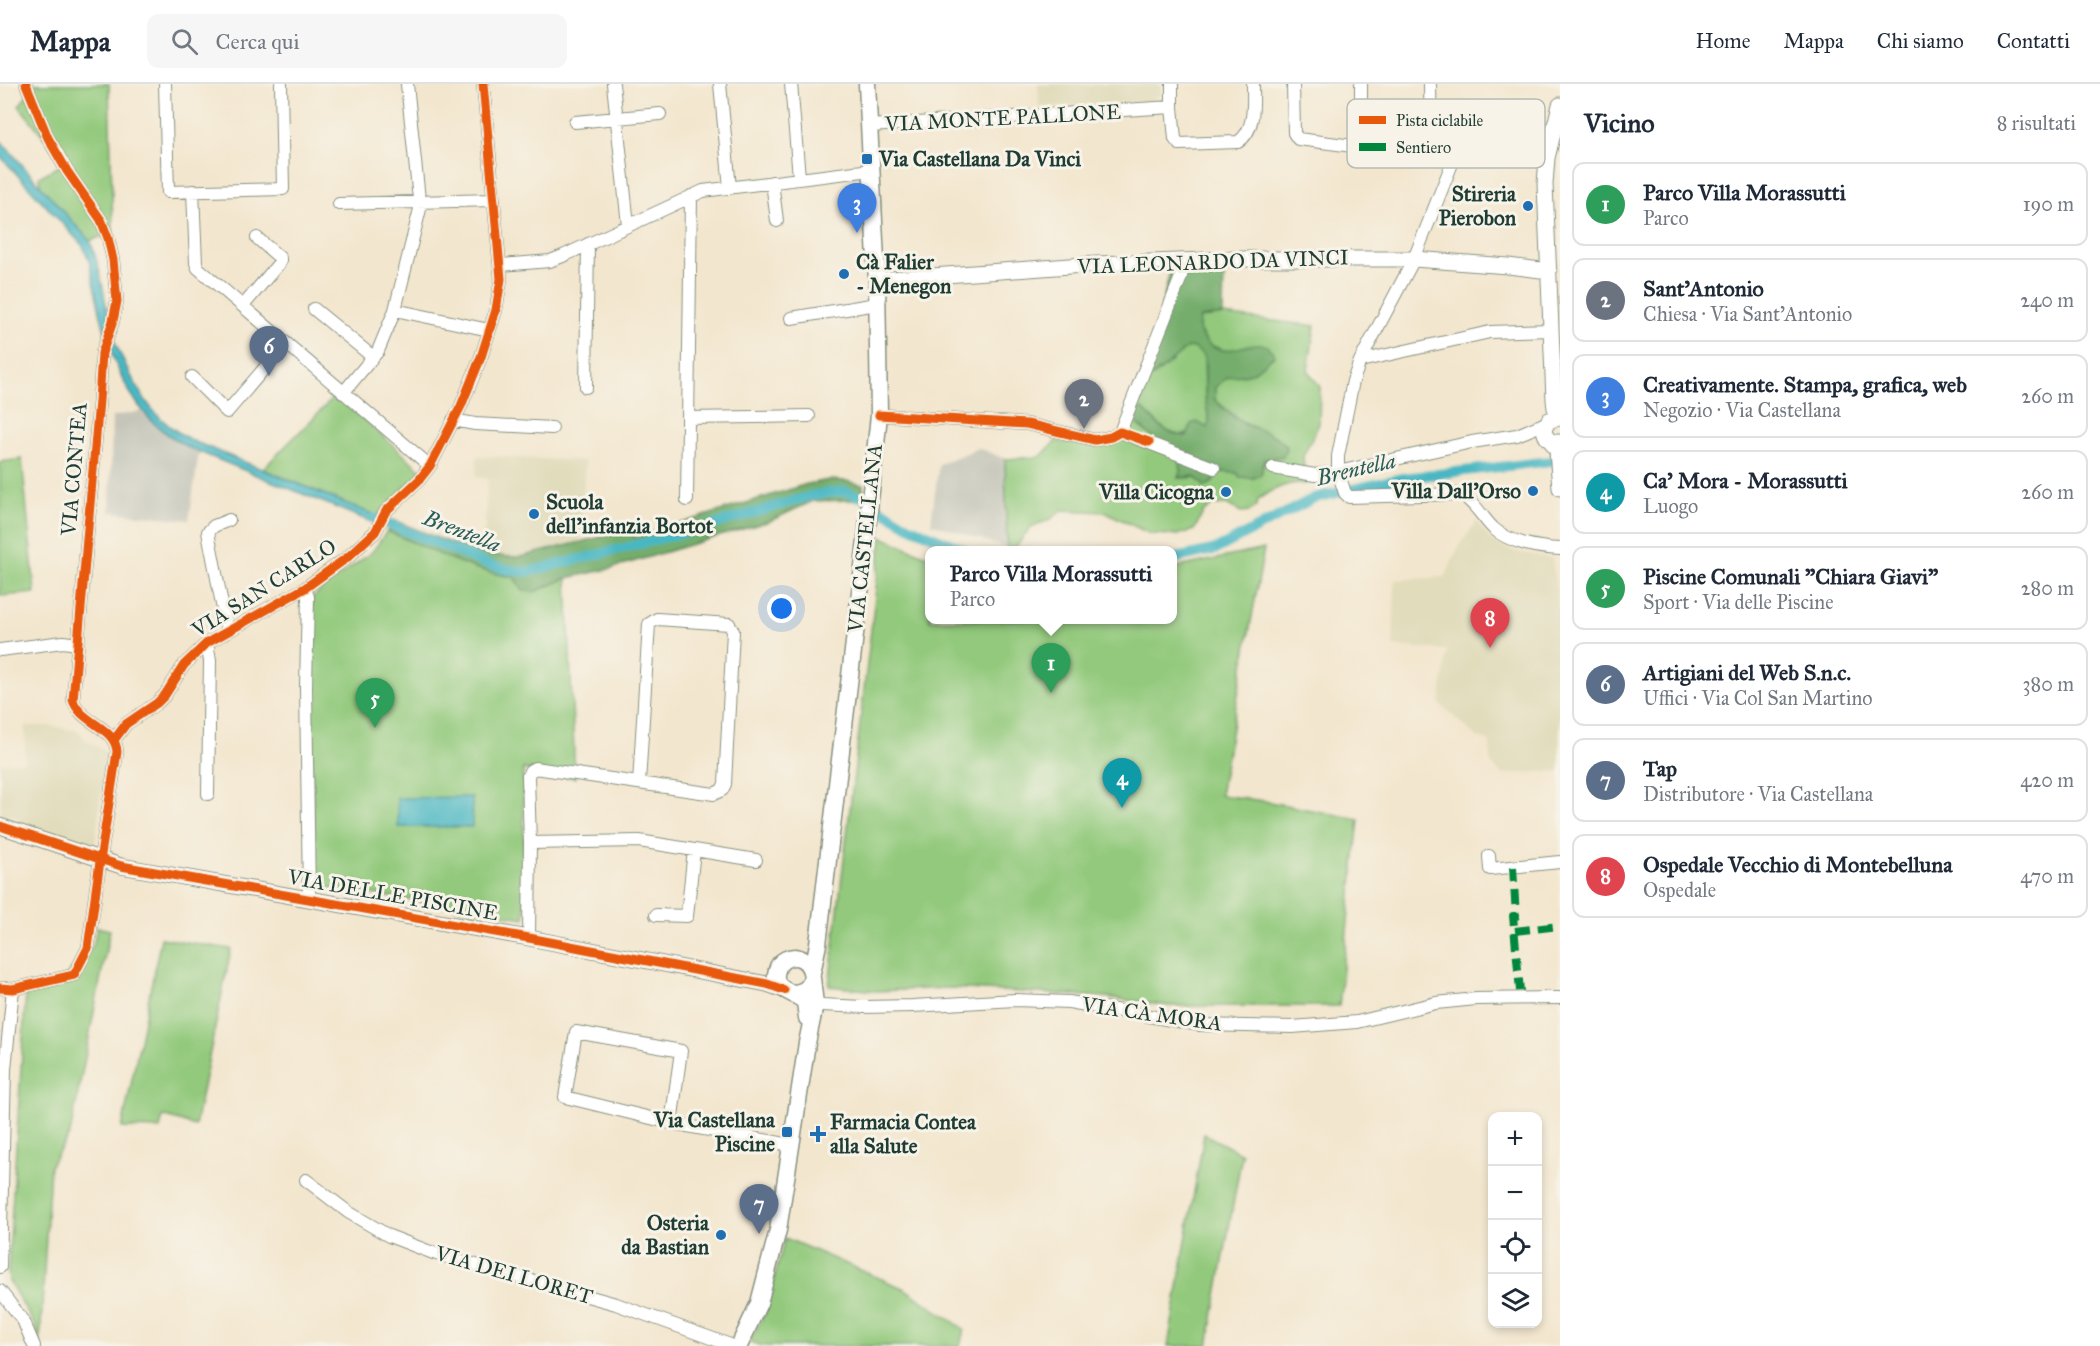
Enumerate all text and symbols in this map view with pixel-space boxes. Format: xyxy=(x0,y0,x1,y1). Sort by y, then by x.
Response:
search box xyxy=(147,14,567,68)
text: Mappa xyxy=(30,24,111,59)
icon: search xyxy=(168,25,201,58)
text: Cerca qui xyxy=(216,28,299,55)
text: Home xyxy=(1696,28,1750,54)
text: Mappa xyxy=(1783,28,1844,54)
text: Chi siamo xyxy=(1877,28,1964,54)
text: Contatti xyxy=(1997,28,2070,54)
street label: VIA MONTE PALLONE xyxy=(883,99,1122,137)
legend xyxy=(1347,99,1545,168)
text: Vicino xyxy=(1584,107,1655,139)
text: Pista ciclabile xyxy=(1396,111,1484,130)
text: 8 risultati xyxy=(1997,111,2076,135)
text: Sentiero xyxy=(1396,138,1451,157)
place label: Via Castellana Da Vinci xyxy=(878,146,1081,172)
marker: Via Castellana Da Vinci xyxy=(860,152,874,166)
text: Parco Villa Morassutti xyxy=(1643,179,1846,206)
place label: Stireria Pierobon xyxy=(1439,181,1517,231)
pin: 3 xyxy=(838,184,876,233)
text: 1 xyxy=(1602,192,1609,216)
text: 190 m xyxy=(2023,192,2074,216)
marker: Stireria Pierobon xyxy=(1521,199,1535,213)
text: Parco xyxy=(1643,206,1689,230)
street label: VIA LEONARDO DA VINCI xyxy=(1076,244,1349,280)
place label: Cà Falier - Menegon xyxy=(856,249,952,299)
marker: Cà Falier - Menegon xyxy=(837,267,851,281)
text: Sant'Antonio xyxy=(1643,275,1764,302)
text: 2 xyxy=(1601,288,1610,312)
text: 240 m xyxy=(2020,288,2074,312)
text: Chiesa · Via Sant'Antonio xyxy=(1643,302,1852,326)
pin: 6 xyxy=(250,326,288,376)
text: Creativamente. Stampa, grafica, web xyxy=(1643,371,1967,398)
pin: 2 xyxy=(1064,380,1104,429)
text: 3 xyxy=(1602,384,1610,408)
text: 260 m xyxy=(2021,384,2074,408)
text: Negozio · Via Castellana xyxy=(1643,398,1841,422)
street label: VIA CONTEA xyxy=(55,401,93,538)
street label: VIA CASTELLANA xyxy=(842,442,888,635)
water label: Brentella xyxy=(1313,447,1398,491)
text: Ca' Mora - Morassutti xyxy=(1643,467,1848,494)
place label: Villa Dall'Orso xyxy=(1391,478,1521,504)
place label: Villa Cicogna xyxy=(1098,479,1215,505)
text: 4 xyxy=(1600,480,1611,504)
text: 260 m xyxy=(2021,480,2074,504)
marker: Villa Dall'Orso xyxy=(1526,484,1540,498)
marker: Villa Cicogna xyxy=(1219,485,1233,499)
place label: Scuola dell'infanzia Bortot xyxy=(546,489,714,539)
text: Luogo xyxy=(1643,494,1698,518)
water label: Brentella xyxy=(419,504,505,558)
marker: Scuola dell'infanzia Bortot xyxy=(527,507,541,521)
street label: VIA SAN CARLO xyxy=(186,533,341,643)
popup xyxy=(925,546,1177,624)
text: Parco Villa Morassutti xyxy=(950,560,1152,587)
text: Piscine Comunali "Chiara Giavi" xyxy=(1643,563,1938,590)
text: 5 xyxy=(1601,576,1610,600)
text: 280 m xyxy=(2021,576,2074,600)
text: Parco xyxy=(950,587,995,611)
text: Sport · Via delle Piscine xyxy=(1643,590,1833,614)
your location xyxy=(767,594,796,623)
pin: 8 xyxy=(1470,598,1510,648)
pin: 1 xyxy=(1032,644,1070,693)
text: Artigiani del Web S.n.c. xyxy=(1643,659,1851,686)
text: 6 xyxy=(1600,672,1611,696)
text: 380 m xyxy=(2023,672,2074,696)
pin: 5 xyxy=(356,678,394,728)
text: Uffici · Via Col San Martino xyxy=(1643,686,1872,710)
text: Tap xyxy=(1643,755,1677,782)
pin: 4 xyxy=(1102,758,1142,808)
text: 7 xyxy=(1600,768,1611,792)
text: 420 m xyxy=(2020,768,2074,792)
text: Distributore · Via Castellana xyxy=(1643,782,1873,806)
text: Ospedale Vecchio di Montebelluna xyxy=(1643,851,1952,878)
street label: VIA DELLE PISCINE xyxy=(285,863,500,926)
text: 8 xyxy=(1600,864,1611,888)
text: 470 m xyxy=(2020,864,2074,888)
text: Ospedale xyxy=(1643,878,1716,902)
street label: VIA CÀ MORA xyxy=(1079,991,1224,1037)
place label: Via Castellana Piscine xyxy=(653,1107,776,1157)
place label: Farmacia Contea alla Salute xyxy=(830,1109,977,1159)
map controls xyxy=(1488,1112,1542,1328)
button: + xyxy=(1488,1112,1542,1166)
marker: Via Castellana Piscine xyxy=(780,1125,794,1139)
marker: Farmacia Contea alla Salute xyxy=(811,1127,825,1141)
button: − xyxy=(1488,1166,1542,1220)
pin: 7 xyxy=(740,1184,778,1234)
place label: Osteria da Bastian xyxy=(621,1210,710,1260)
button: locate xyxy=(1488,1220,1542,1274)
marker: Osteria da Bastian xyxy=(714,1228,728,1242)
street label: VIA DEI LORET xyxy=(431,1240,596,1310)
button: layers xyxy=(1488,1274,1542,1328)

